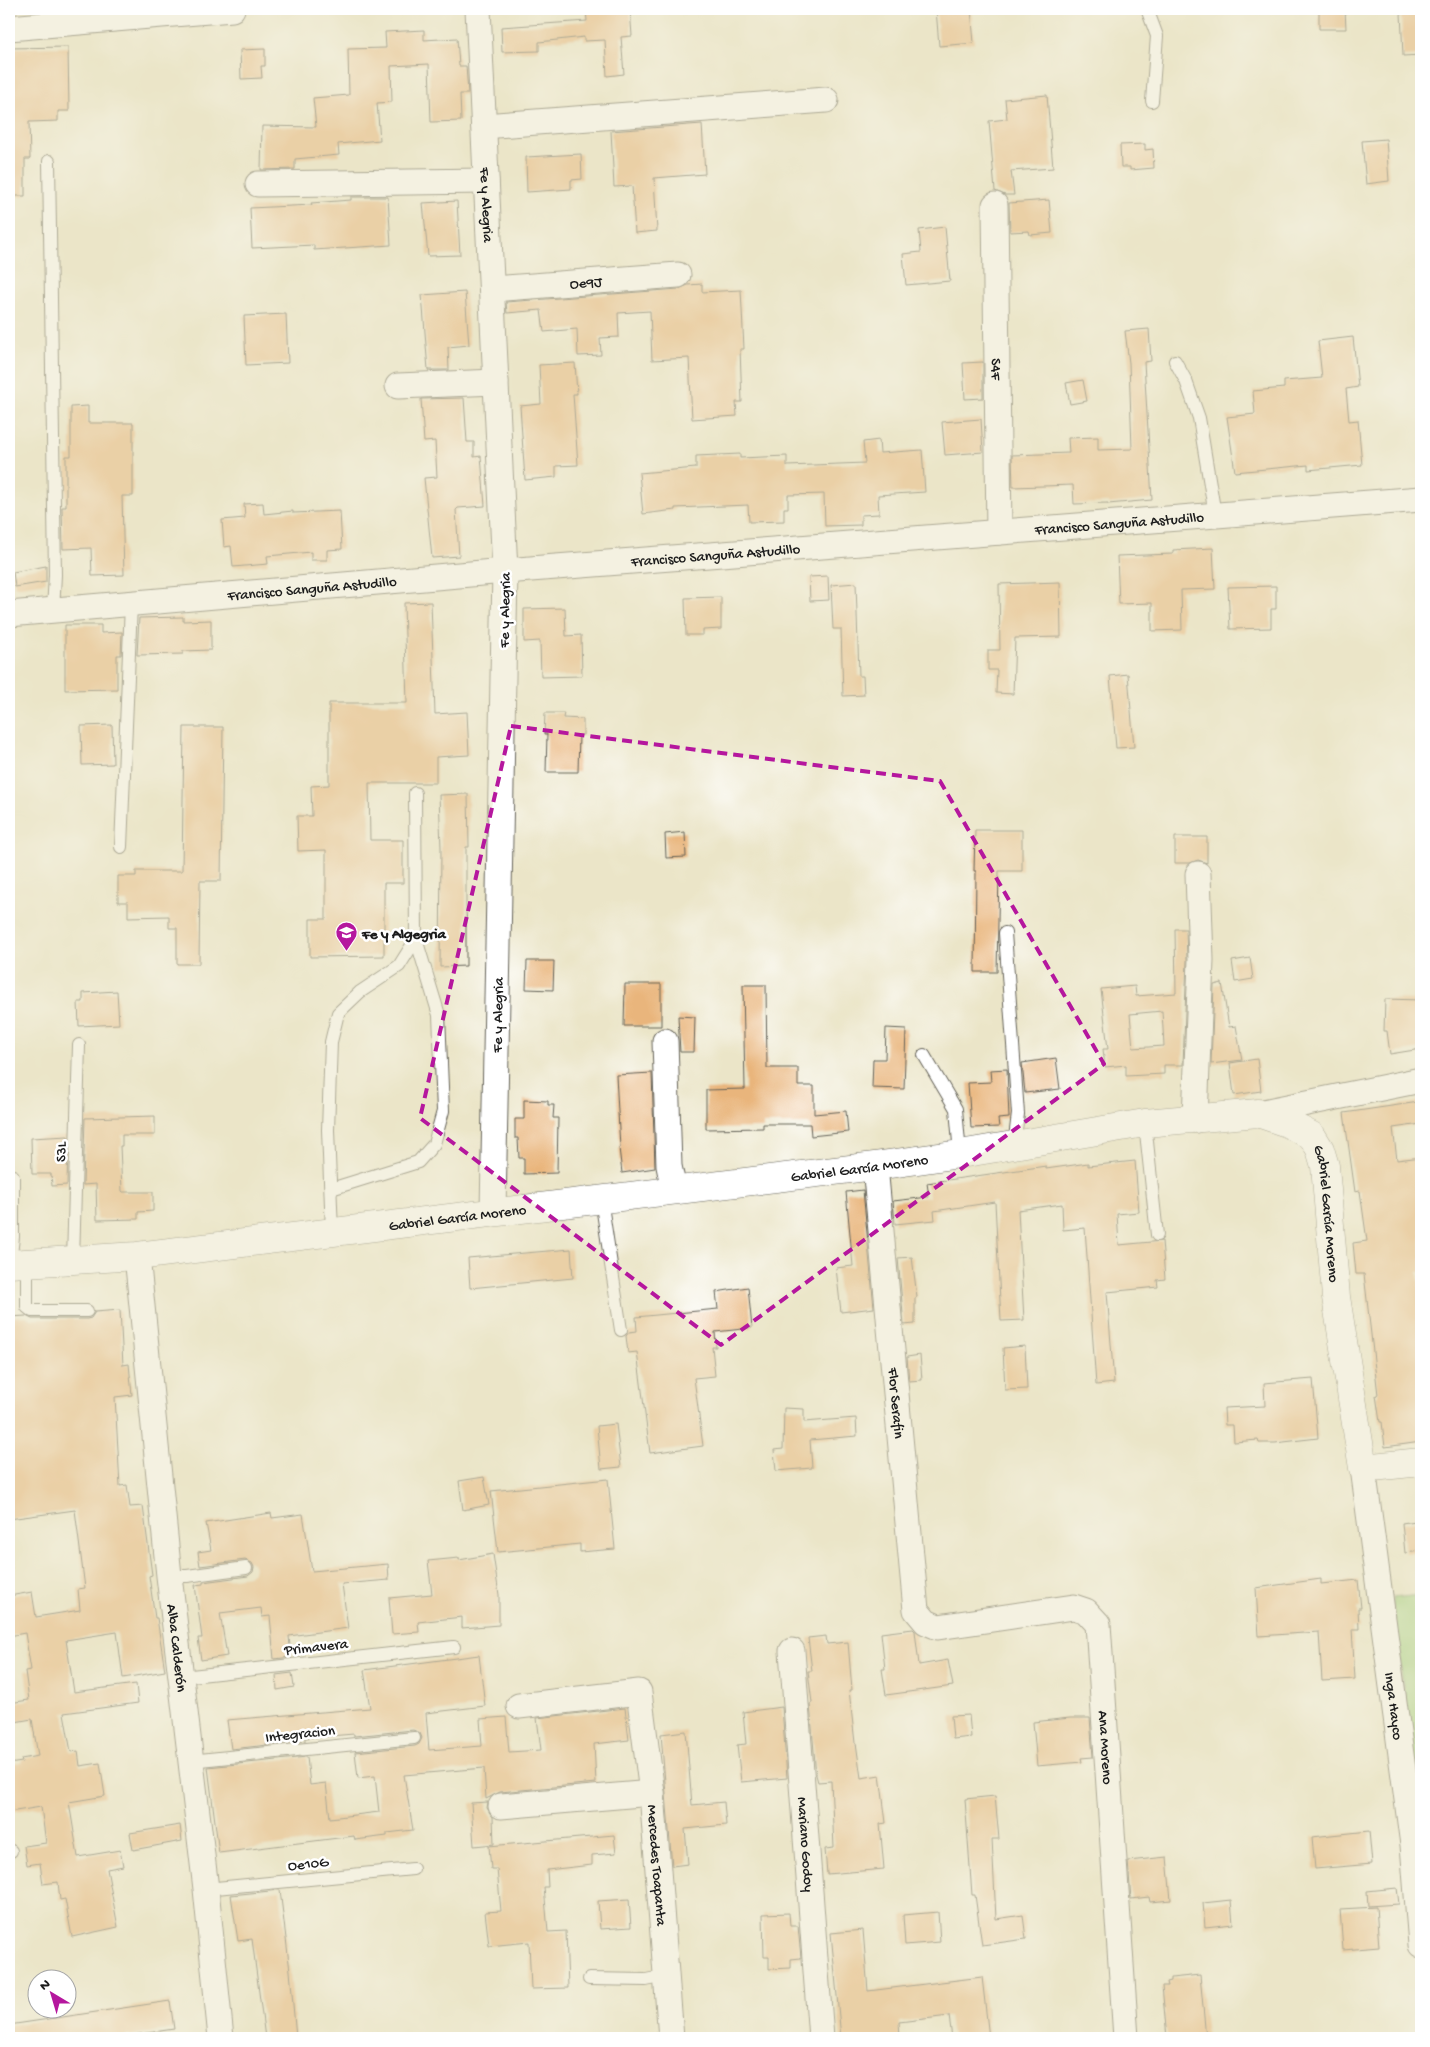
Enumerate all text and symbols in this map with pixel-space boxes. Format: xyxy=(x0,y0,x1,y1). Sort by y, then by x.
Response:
street label: Fe y Alegria xyxy=(475,166,496,244)
street label: Oe9J xyxy=(569,274,604,294)
street label: S4F xyxy=(986,358,1004,381)
street label: Francisco Sanguña Astudillo xyxy=(1033,509,1205,540)
street label: Francisco Sanguña Astudillo xyxy=(629,541,801,572)
street label: Fe y Alegria xyxy=(496,572,516,649)
street label: Francisco Sanguña Astudillo xyxy=(226,573,398,606)
school or university icon: Fe y Algegria xyxy=(334,921,358,952)
place label: Fe y Algegria xyxy=(361,926,446,944)
street label: Fe y Alegria xyxy=(489,977,509,1054)
street label: S3L xyxy=(53,1141,71,1163)
street label: Gabriel García Moreno xyxy=(1308,1143,1342,1284)
street label: Gabriel García Moreno xyxy=(790,1152,930,1187)
street label: Gabriel García Moreno xyxy=(388,1202,528,1236)
street label: Flor Serafin xyxy=(883,1366,907,1439)
street label: Alba Calderón xyxy=(161,1603,190,1693)
street label: Primavera xyxy=(283,1636,350,1660)
street label: Inga Hayco xyxy=(1379,1671,1406,1741)
street label: Ana Moreno xyxy=(1093,1710,1116,1785)
street label: Integracion xyxy=(264,1722,336,1748)
street label: Mariano Godoy xyxy=(792,1796,817,1893)
street label: Mercedes Toapanta xyxy=(642,1804,669,1927)
street label: Oe10G xyxy=(287,1854,330,1876)
north arrow xyxy=(28,1970,78,2020)
text: N xyxy=(37,1976,54,1995)

